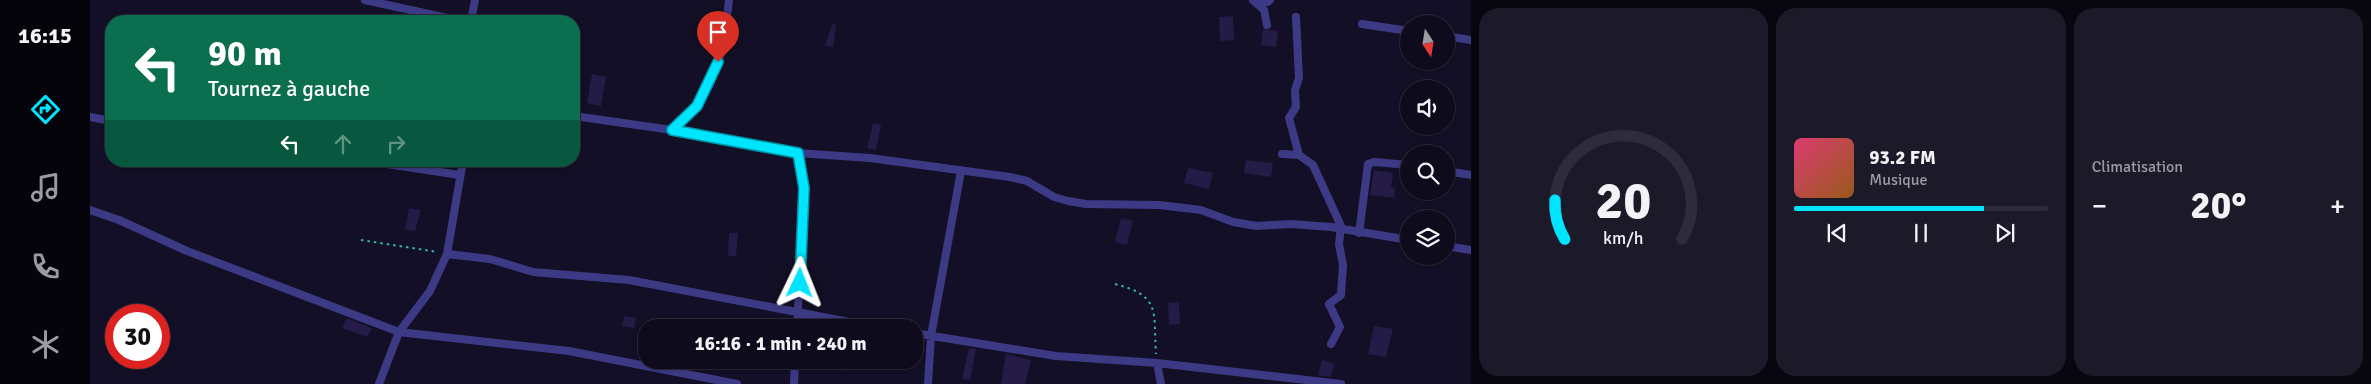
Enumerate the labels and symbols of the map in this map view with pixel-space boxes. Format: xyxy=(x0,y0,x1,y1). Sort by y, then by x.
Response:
pin xyxy=(697,11,739,62)
north arrow xyxy=(1400,15,1455,70)
position arrow xyxy=(773,256,825,308)
speed limit sign: 30 xyxy=(105,304,170,369)

